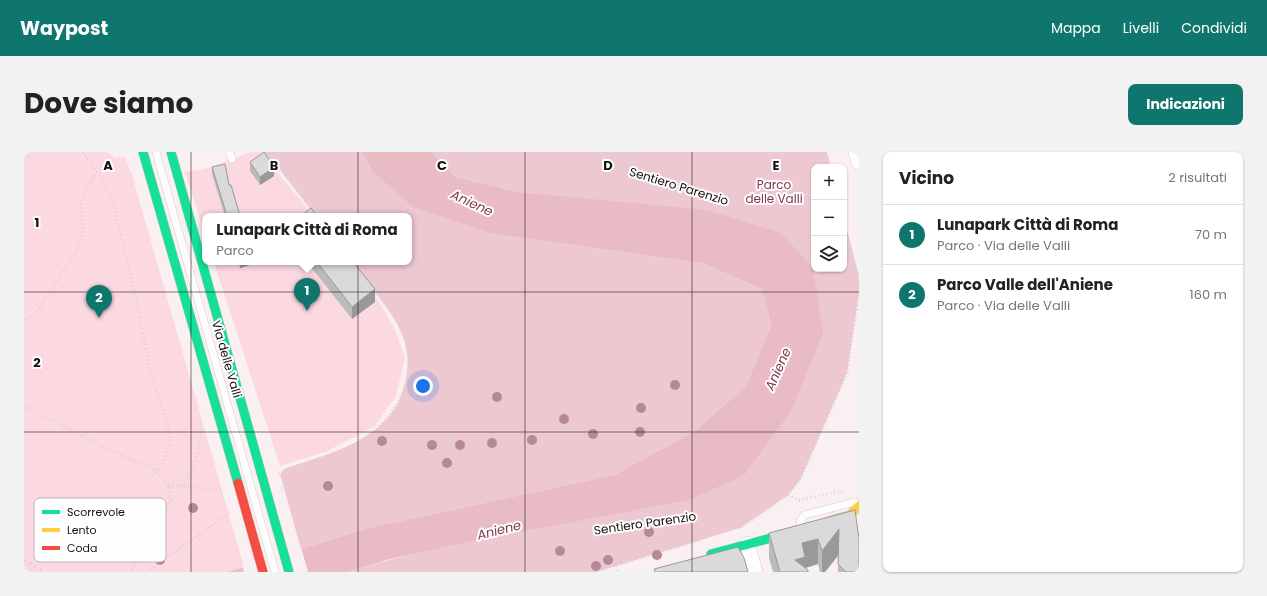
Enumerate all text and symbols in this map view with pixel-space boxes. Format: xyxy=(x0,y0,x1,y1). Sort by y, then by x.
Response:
text: Waypost xyxy=(20,15,108,42)
text: Mappa xyxy=(1051,18,1101,38)
text: Livelli xyxy=(1123,18,1159,38)
text: Condividi xyxy=(1181,18,1247,38)
text: Dove siamo xyxy=(24,84,193,123)
button: Indicazioni xyxy=(1128,84,1243,125)
text: A xyxy=(103,156,113,175)
text: B xyxy=(270,156,279,175)
text: C xyxy=(437,156,447,175)
text: D xyxy=(603,156,613,175)
text: E xyxy=(772,156,780,175)
street label: Sentiero Parenzio xyxy=(627,163,731,209)
map controls xyxy=(811,164,847,272)
button: + xyxy=(811,164,847,200)
text: Vicino xyxy=(899,166,954,190)
text: 2 risultati xyxy=(1168,168,1227,187)
park label: Parco delle Valli xyxy=(745,176,803,207)
water label: Aniene xyxy=(447,185,496,221)
button: − xyxy=(811,200,847,236)
text: 1 xyxy=(35,213,39,232)
popup xyxy=(202,213,412,265)
text: Lunapark Città di Roma xyxy=(937,214,1118,235)
text: Lunapark Città di Roma xyxy=(216,219,398,240)
text: 1 xyxy=(910,225,914,244)
text: 70 m xyxy=(1195,225,1227,244)
button: layers xyxy=(811,236,847,272)
text: Parco · Via delle Valli xyxy=(937,236,1070,255)
text: Parco xyxy=(216,241,254,260)
text: Parco Valle dell'Aniene xyxy=(937,274,1113,295)
pin: 1 xyxy=(294,278,320,311)
pin: 2 xyxy=(86,285,112,318)
text: 2 xyxy=(908,285,916,304)
text: 160 m xyxy=(1190,285,1227,304)
text: Parco · Via delle Valli xyxy=(937,296,1070,315)
street label: Via delle Valli xyxy=(208,318,246,400)
water label: Aniene xyxy=(760,345,796,394)
text: 2 xyxy=(33,353,41,372)
your location xyxy=(413,376,433,396)
legend xyxy=(34,498,166,562)
text: Scorrevole xyxy=(67,504,125,520)
street label: Sentiero Parenzio xyxy=(593,507,698,539)
water label: Aniene xyxy=(474,515,523,545)
text: Lento xyxy=(67,522,97,538)
text: Coda xyxy=(67,540,97,556)

